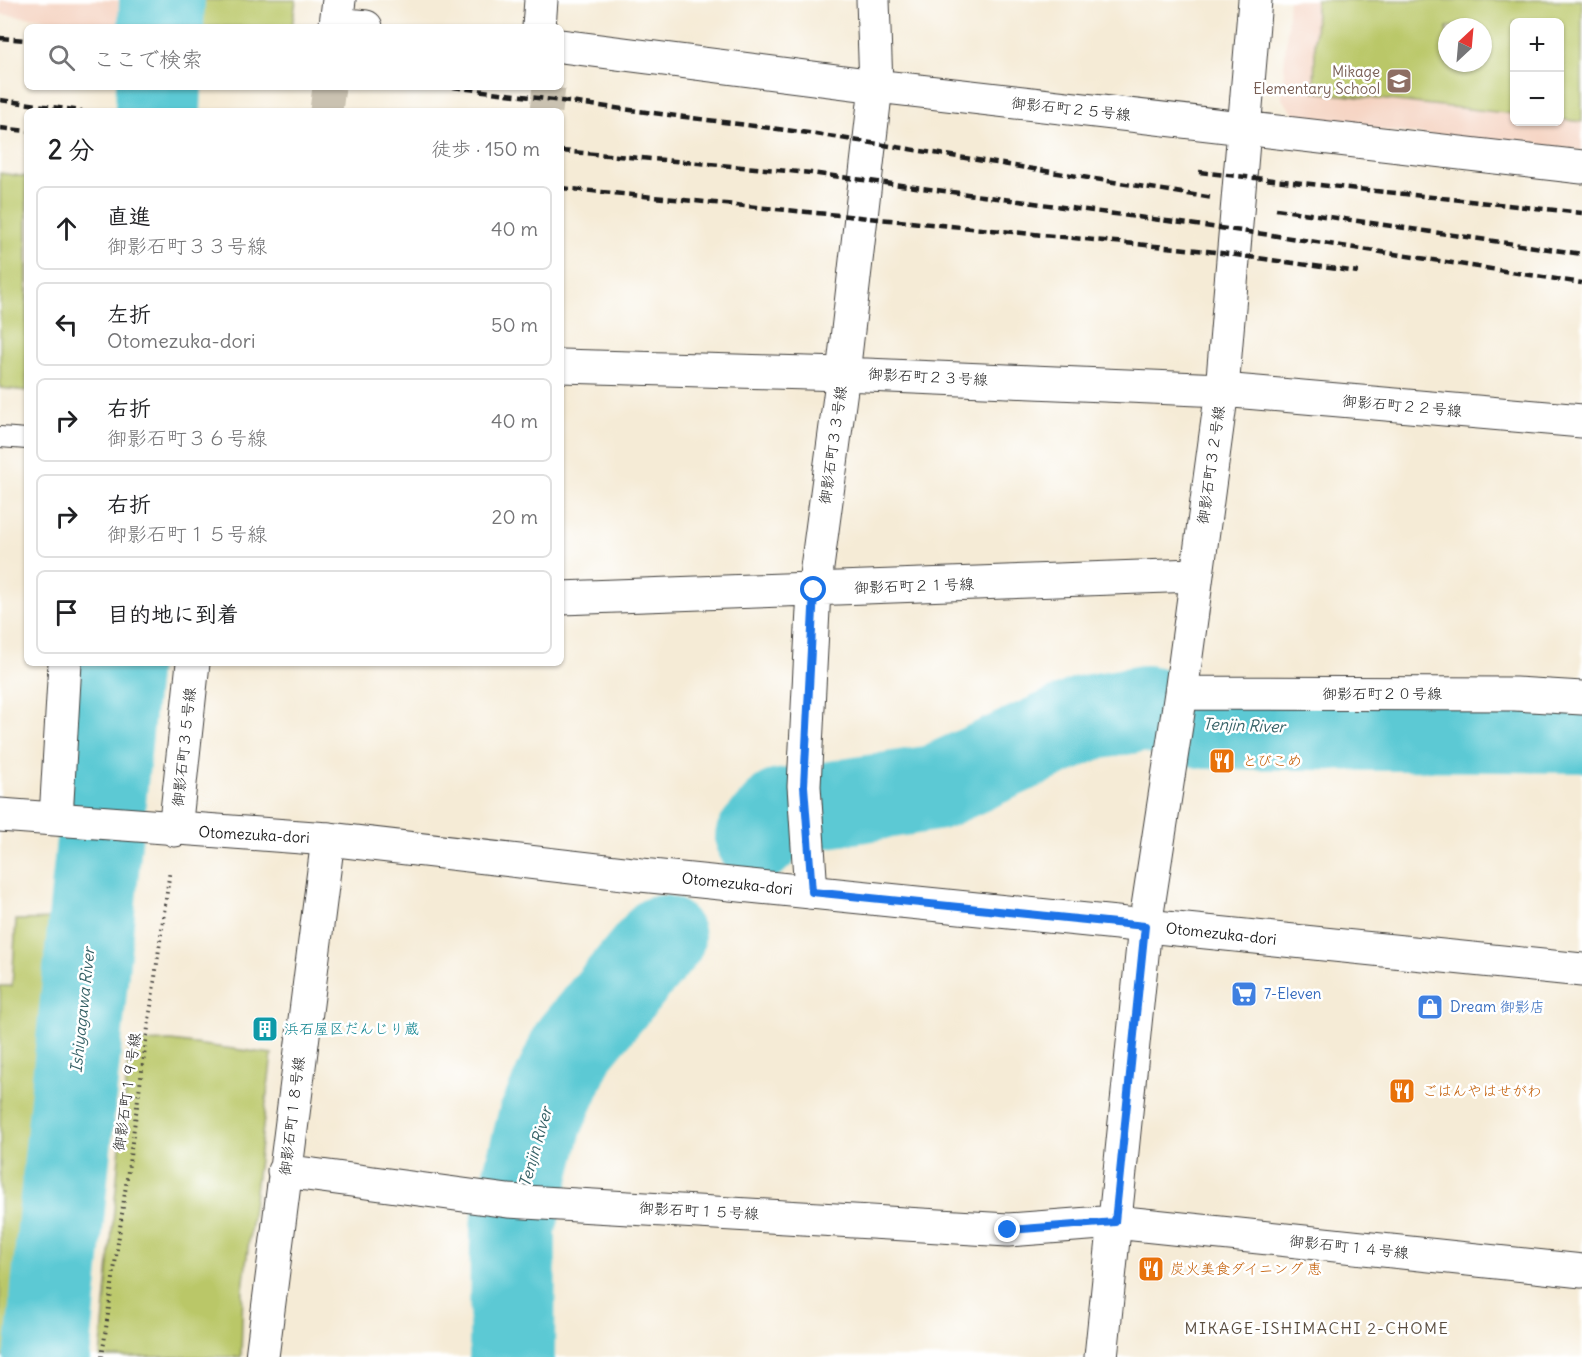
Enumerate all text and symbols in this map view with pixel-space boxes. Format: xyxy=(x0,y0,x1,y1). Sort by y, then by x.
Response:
north arrow xyxy=(1438,18,1492,72)
map controls xyxy=(1510,18,1564,126)
button: + xyxy=(1510,18,1564,72)
search box xyxy=(24,24,564,90)
icon: search xyxy=(45,41,78,74)
text: ここで検索 xyxy=(93,45,203,73)
place label: Mikage Elementary School xyxy=(1253,62,1380,98)
school or university icon: Mikage Elementary School xyxy=(1384,66,1414,96)
button: − xyxy=(1510,72,1564,126)
street label: 御影石町２５号線 xyxy=(1010,93,1132,124)
text: 2 分 xyxy=(48,133,94,166)
text: 徒歩 · 150 m xyxy=(431,136,540,161)
text: 直進 xyxy=(107,202,151,230)
icon: ahead xyxy=(50,212,83,245)
text: 40 m xyxy=(491,216,538,241)
text: 御影石町３３号線 xyxy=(107,233,267,258)
text: 左折 xyxy=(107,300,151,328)
icon: left xyxy=(50,308,83,341)
text: 50 m xyxy=(491,312,538,337)
text: Otomezuka-dori xyxy=(107,328,255,353)
street label: 御影石町２３号線 xyxy=(868,364,988,389)
street label: 御影石町３３号線 xyxy=(815,384,850,506)
street label: 御影石町２２号線 xyxy=(1341,391,1463,420)
text: 右折 xyxy=(107,394,151,422)
icon: right xyxy=(50,404,83,437)
street label: 御影石町３２号線 xyxy=(1193,404,1228,526)
text: 40 m xyxy=(491,408,538,433)
text: 御影石町３６号線 xyxy=(107,425,267,450)
text: 右折 xyxy=(107,490,151,518)
icon: right xyxy=(50,500,83,533)
text: 20 m xyxy=(492,504,538,529)
text: 御影石町１５号線 xyxy=(107,521,267,546)
street label: 御影石町２１号線 xyxy=(854,574,974,597)
route start xyxy=(800,576,826,602)
icon: arrive xyxy=(50,596,83,629)
text: 目的地に到着 xyxy=(107,600,239,628)
street label: 御影石町２０号線 xyxy=(1322,684,1442,703)
street label: 御影石町３５号線 xyxy=(168,686,199,808)
water label: Tenjin River xyxy=(1203,714,1288,737)
restaurant icon: とびこめ xyxy=(1207,746,1237,776)
place label: とびこめ xyxy=(1242,751,1302,770)
street label: Otomezuka-dori xyxy=(198,822,310,847)
street label: Otomezuka-dori xyxy=(681,868,793,899)
street label: Otomezuka-dori xyxy=(1165,918,1277,949)
water label: Ishiyagawa River xyxy=(65,944,99,1073)
supermarket icon: 7-Eleven xyxy=(1229,979,1259,1009)
place label: 7-Eleven xyxy=(1264,984,1322,1003)
shop icon: Dream 御影店 xyxy=(1415,992,1445,1022)
place label: Dream 御影店 xyxy=(1450,997,1545,1016)
building icon: 浜石屋区だんじり蔵 xyxy=(250,1014,280,1044)
place label: 浜石屋区だんじり蔵 xyxy=(284,1019,419,1038)
street label: 御影石町１９号線 xyxy=(109,1031,144,1153)
street label: 御影石町１８号線 xyxy=(275,1055,308,1177)
restaurant icon: ごはんやはせがわ xyxy=(1387,1076,1417,1106)
place label: ごはんやはせがわ xyxy=(1422,1081,1542,1100)
water label: Tenjin River xyxy=(514,1102,557,1189)
street label: 御影石町１５号線 xyxy=(639,1198,759,1223)
route end xyxy=(994,1216,1020,1242)
street label: 御影石町１４号線 xyxy=(1288,1231,1410,1262)
restaurant icon: 炭火美食ダイニング 恵 xyxy=(1136,1254,1166,1284)
place label: 炭火美食ダイニング 恵 xyxy=(1170,1259,1322,1278)
district label: MIKAGE-ISHIMACHI 2-CHOME xyxy=(1185,1318,1449,1338)

